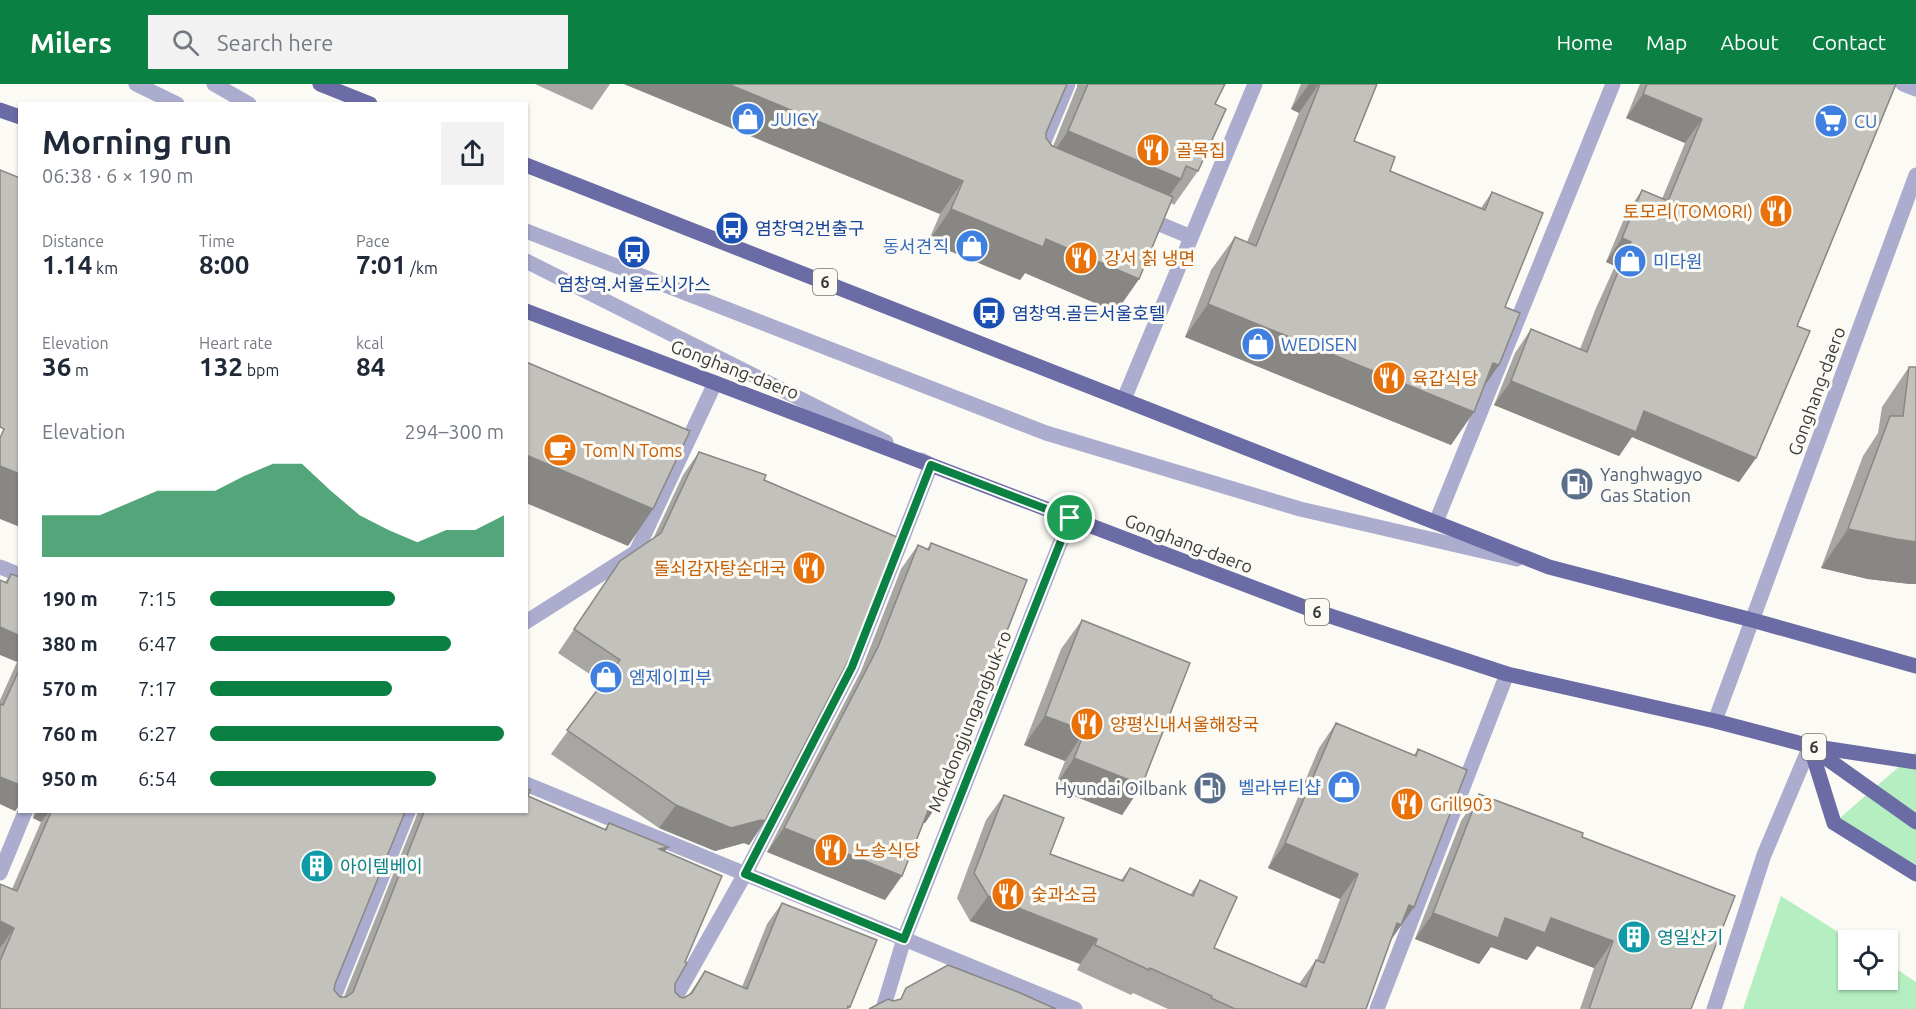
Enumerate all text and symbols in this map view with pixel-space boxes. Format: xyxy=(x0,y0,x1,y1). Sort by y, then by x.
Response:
search box xyxy=(148,15,568,69)
icon: search xyxy=(169,26,202,59)
text: Milers xyxy=(30,27,112,58)
text: Search here xyxy=(217,30,333,55)
text: Home xyxy=(1556,30,1613,54)
text: Map xyxy=(1646,30,1687,54)
text: About xyxy=(1720,30,1779,54)
text: Contact xyxy=(1812,30,1886,54)
shop icon: JUICY xyxy=(730,101,766,137)
supermarket icon: CU xyxy=(1813,103,1849,139)
place label: JUICY xyxy=(771,109,819,129)
place label: CU xyxy=(1854,111,1877,131)
button: share xyxy=(441,122,504,185)
text: Morning run xyxy=(42,123,232,160)
restaurant icon: 골목집 xyxy=(1135,132,1171,168)
place label: 골목집 xyxy=(1176,140,1226,160)
text: 06:38 · 6 × 190 m xyxy=(42,164,194,187)
restaurant icon: 토모리(TOMORI) xyxy=(1758,193,1794,229)
place label: 토모리(TOMORI) xyxy=(1623,201,1753,222)
bus stop icon: 염창역2번출구 xyxy=(714,210,750,246)
place label: 염창역2번출구 xyxy=(755,218,865,238)
shop icon: 동서견직 xyxy=(954,228,990,264)
text: Distance xyxy=(42,232,104,250)
text: Time xyxy=(199,232,235,250)
text: Pace xyxy=(356,232,390,250)
bus stop icon: 염창역.서울도시가스 xyxy=(616,234,652,270)
place label: 동서견직 xyxy=(883,236,949,256)
restaurant icon: 강서 칡 냉면 xyxy=(1063,240,1099,276)
shop icon: 미다원 xyxy=(1612,243,1648,279)
place label: 강서 칡 냉면 xyxy=(1104,248,1195,268)
text: 1.14 xyxy=(42,250,92,279)
text: 8:00 xyxy=(199,250,249,279)
text: 7:01 xyxy=(356,250,406,279)
place label: 미다원 xyxy=(1653,251,1703,271)
text: km xyxy=(92,259,118,277)
text: /km xyxy=(406,259,438,277)
road number: 6 xyxy=(813,269,837,295)
place label: 염창역.서울도시가스 xyxy=(557,274,711,294)
bus stop icon: 염창역.골든서울호텔 xyxy=(971,295,1007,331)
place label: 염창역.골든서울호텔 xyxy=(1012,303,1165,323)
street label: Gonghang-daero xyxy=(1783,324,1849,458)
shop icon: WEDISEN xyxy=(1240,326,1276,362)
text: Elevation xyxy=(42,334,109,352)
text: Heart rate xyxy=(199,334,273,352)
text: kcal xyxy=(356,334,384,352)
place label: WEDISEN xyxy=(1281,334,1357,354)
street label: Gonghang-daero xyxy=(668,335,802,403)
text: 36 xyxy=(42,352,71,381)
text: 132 xyxy=(199,352,243,381)
text: 84 xyxy=(356,352,385,381)
restaurant icon: 육갑식당 xyxy=(1371,360,1407,396)
text: m xyxy=(71,361,89,379)
text: bpm xyxy=(243,361,279,379)
place label: 육갑식당 xyxy=(1412,368,1478,388)
text: Elevation xyxy=(42,420,125,443)
text: 294–300 m xyxy=(405,420,504,443)
cafe icon: Tom N Toms xyxy=(542,432,578,468)
place label: Tom N Toms xyxy=(583,440,683,460)
place label: Yanghwagyo Gas Station xyxy=(1600,464,1703,505)
fuel station icon: Yanghwagyo Gas Station xyxy=(1559,466,1595,502)
pin xyxy=(1044,492,1095,543)
icon: arrive xyxy=(1053,501,1086,534)
street label: Gonghang-daero xyxy=(1122,509,1256,577)
restaurant icon: 돌쇠감자탕순대국 xyxy=(791,550,827,586)
place label: 돌쇠감자탕순대국 xyxy=(654,558,786,578)
text: 190 m xyxy=(42,587,98,610)
text: 7:15 xyxy=(138,587,177,610)
road number: 6 xyxy=(1305,599,1329,625)
street label: Mokdongjungangbuk-ro xyxy=(923,627,1015,815)
text: 380 m xyxy=(42,632,98,655)
text: 6:47 xyxy=(138,632,177,655)
shop icon: 엠제이피부 xyxy=(588,659,624,695)
place label: 엠제이피부 xyxy=(629,667,712,687)
text: 570 m xyxy=(42,677,98,700)
text: 7:17 xyxy=(138,677,177,700)
restaurant icon: 양평신내서울해장국 xyxy=(1069,706,1105,742)
place label: 양평신내서울해장국 xyxy=(1110,714,1259,734)
text: 760 m xyxy=(42,722,98,745)
text: 6:27 xyxy=(138,722,177,745)
road number: 6 xyxy=(1802,734,1826,760)
text: 950 m xyxy=(42,767,98,790)
text: 6:54 xyxy=(138,767,177,790)
shop icon: 벨라뷰티샵 xyxy=(1326,769,1362,805)
fuel station icon: Hyundai Oilbank xyxy=(1192,770,1228,806)
place label: 벨라뷰티샵 xyxy=(1238,777,1321,797)
place label: Hyundai Oilbank xyxy=(1055,778,1187,798)
restaurant icon: Grill903 xyxy=(1389,786,1425,822)
place label: Grill903 xyxy=(1430,794,1493,814)
restaurant icon: 노송식당 xyxy=(813,832,849,868)
place label: 노송식당 xyxy=(854,840,920,860)
building icon: 아이템베이 xyxy=(299,848,335,884)
place label: 아이템베이 xyxy=(340,856,423,876)
restaurant icon: 숯과소금 xyxy=(990,876,1026,912)
place label: 숯과소금 xyxy=(1031,884,1097,904)
building icon: 영일산기 xyxy=(1616,919,1652,955)
place label: 영일산기 xyxy=(1657,927,1723,947)
map controls xyxy=(1838,930,1898,990)
button: locate xyxy=(1838,930,1898,990)

